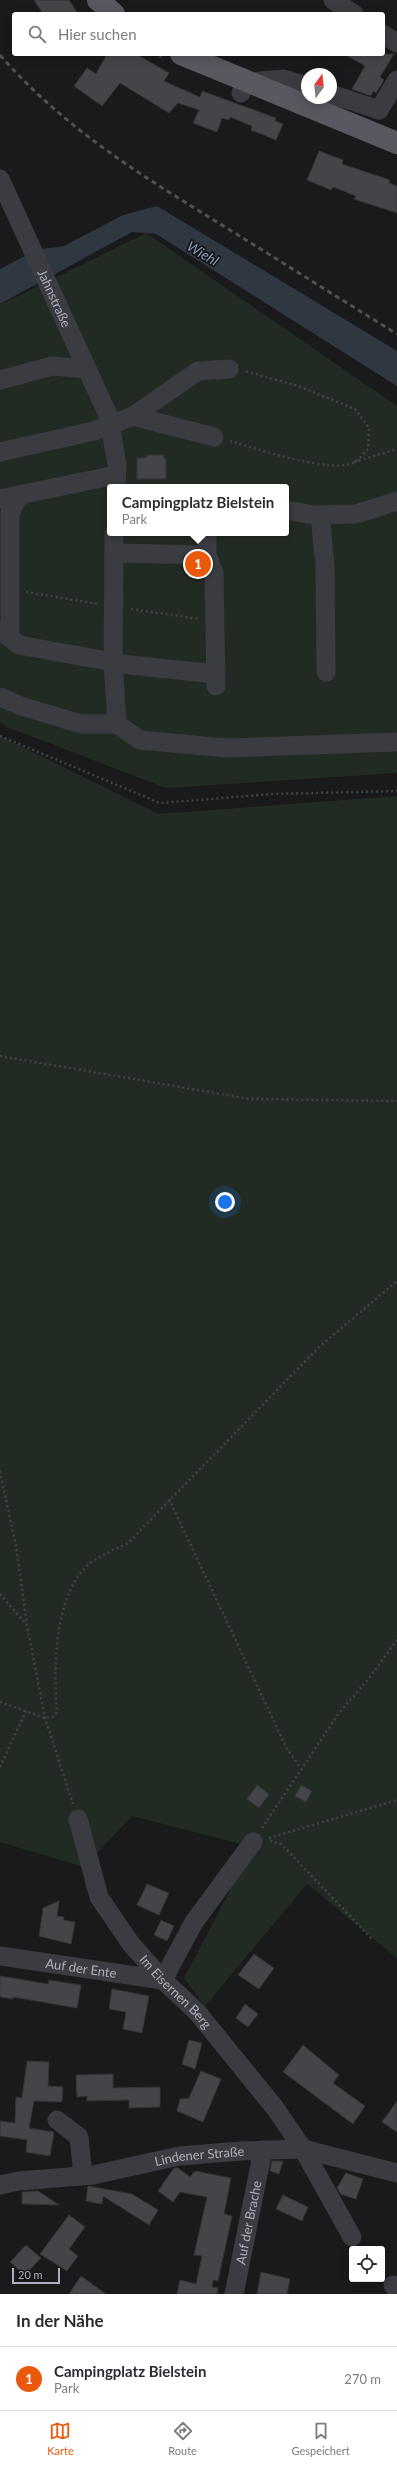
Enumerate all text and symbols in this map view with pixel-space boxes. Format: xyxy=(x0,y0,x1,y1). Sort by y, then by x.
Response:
search box xyxy=(12,12,385,56)
icon: search xyxy=(26,23,48,45)
text: Hier suchen xyxy=(58,25,137,43)
north arrow xyxy=(301,68,337,104)
water label: Wiehl xyxy=(184,237,222,269)
street label: Jahnstraße xyxy=(34,267,75,330)
popup xyxy=(107,484,289,536)
text: Campingplatz Bielstein xyxy=(122,493,274,511)
text: Park xyxy=(122,511,147,527)
pin: 1 xyxy=(185,549,211,579)
your location xyxy=(215,1192,235,1212)
street label: Im Eisernen Berg xyxy=(136,1951,215,2032)
street label: Auf der Ente xyxy=(45,1955,118,1981)
street label: Lindener Straße xyxy=(153,2143,245,2169)
street label: Auf der Brache xyxy=(232,2179,265,2266)
map controls xyxy=(349,2246,385,2282)
button: locate xyxy=(349,2246,385,2282)
scale bar xyxy=(12,2266,60,2285)
text: 20 m xyxy=(18,2268,43,2281)
text: In der Nähe xyxy=(16,2310,104,2331)
text: Campingplatz Bielstein xyxy=(54,2362,206,2380)
text: 1 xyxy=(25,2371,33,2387)
text: 270 m xyxy=(344,2371,381,2387)
text: Park xyxy=(54,2380,79,2396)
tab: Karte xyxy=(47,2420,74,2457)
tab: Route xyxy=(168,2420,197,2457)
tab: Gespeichert xyxy=(291,2420,350,2457)

